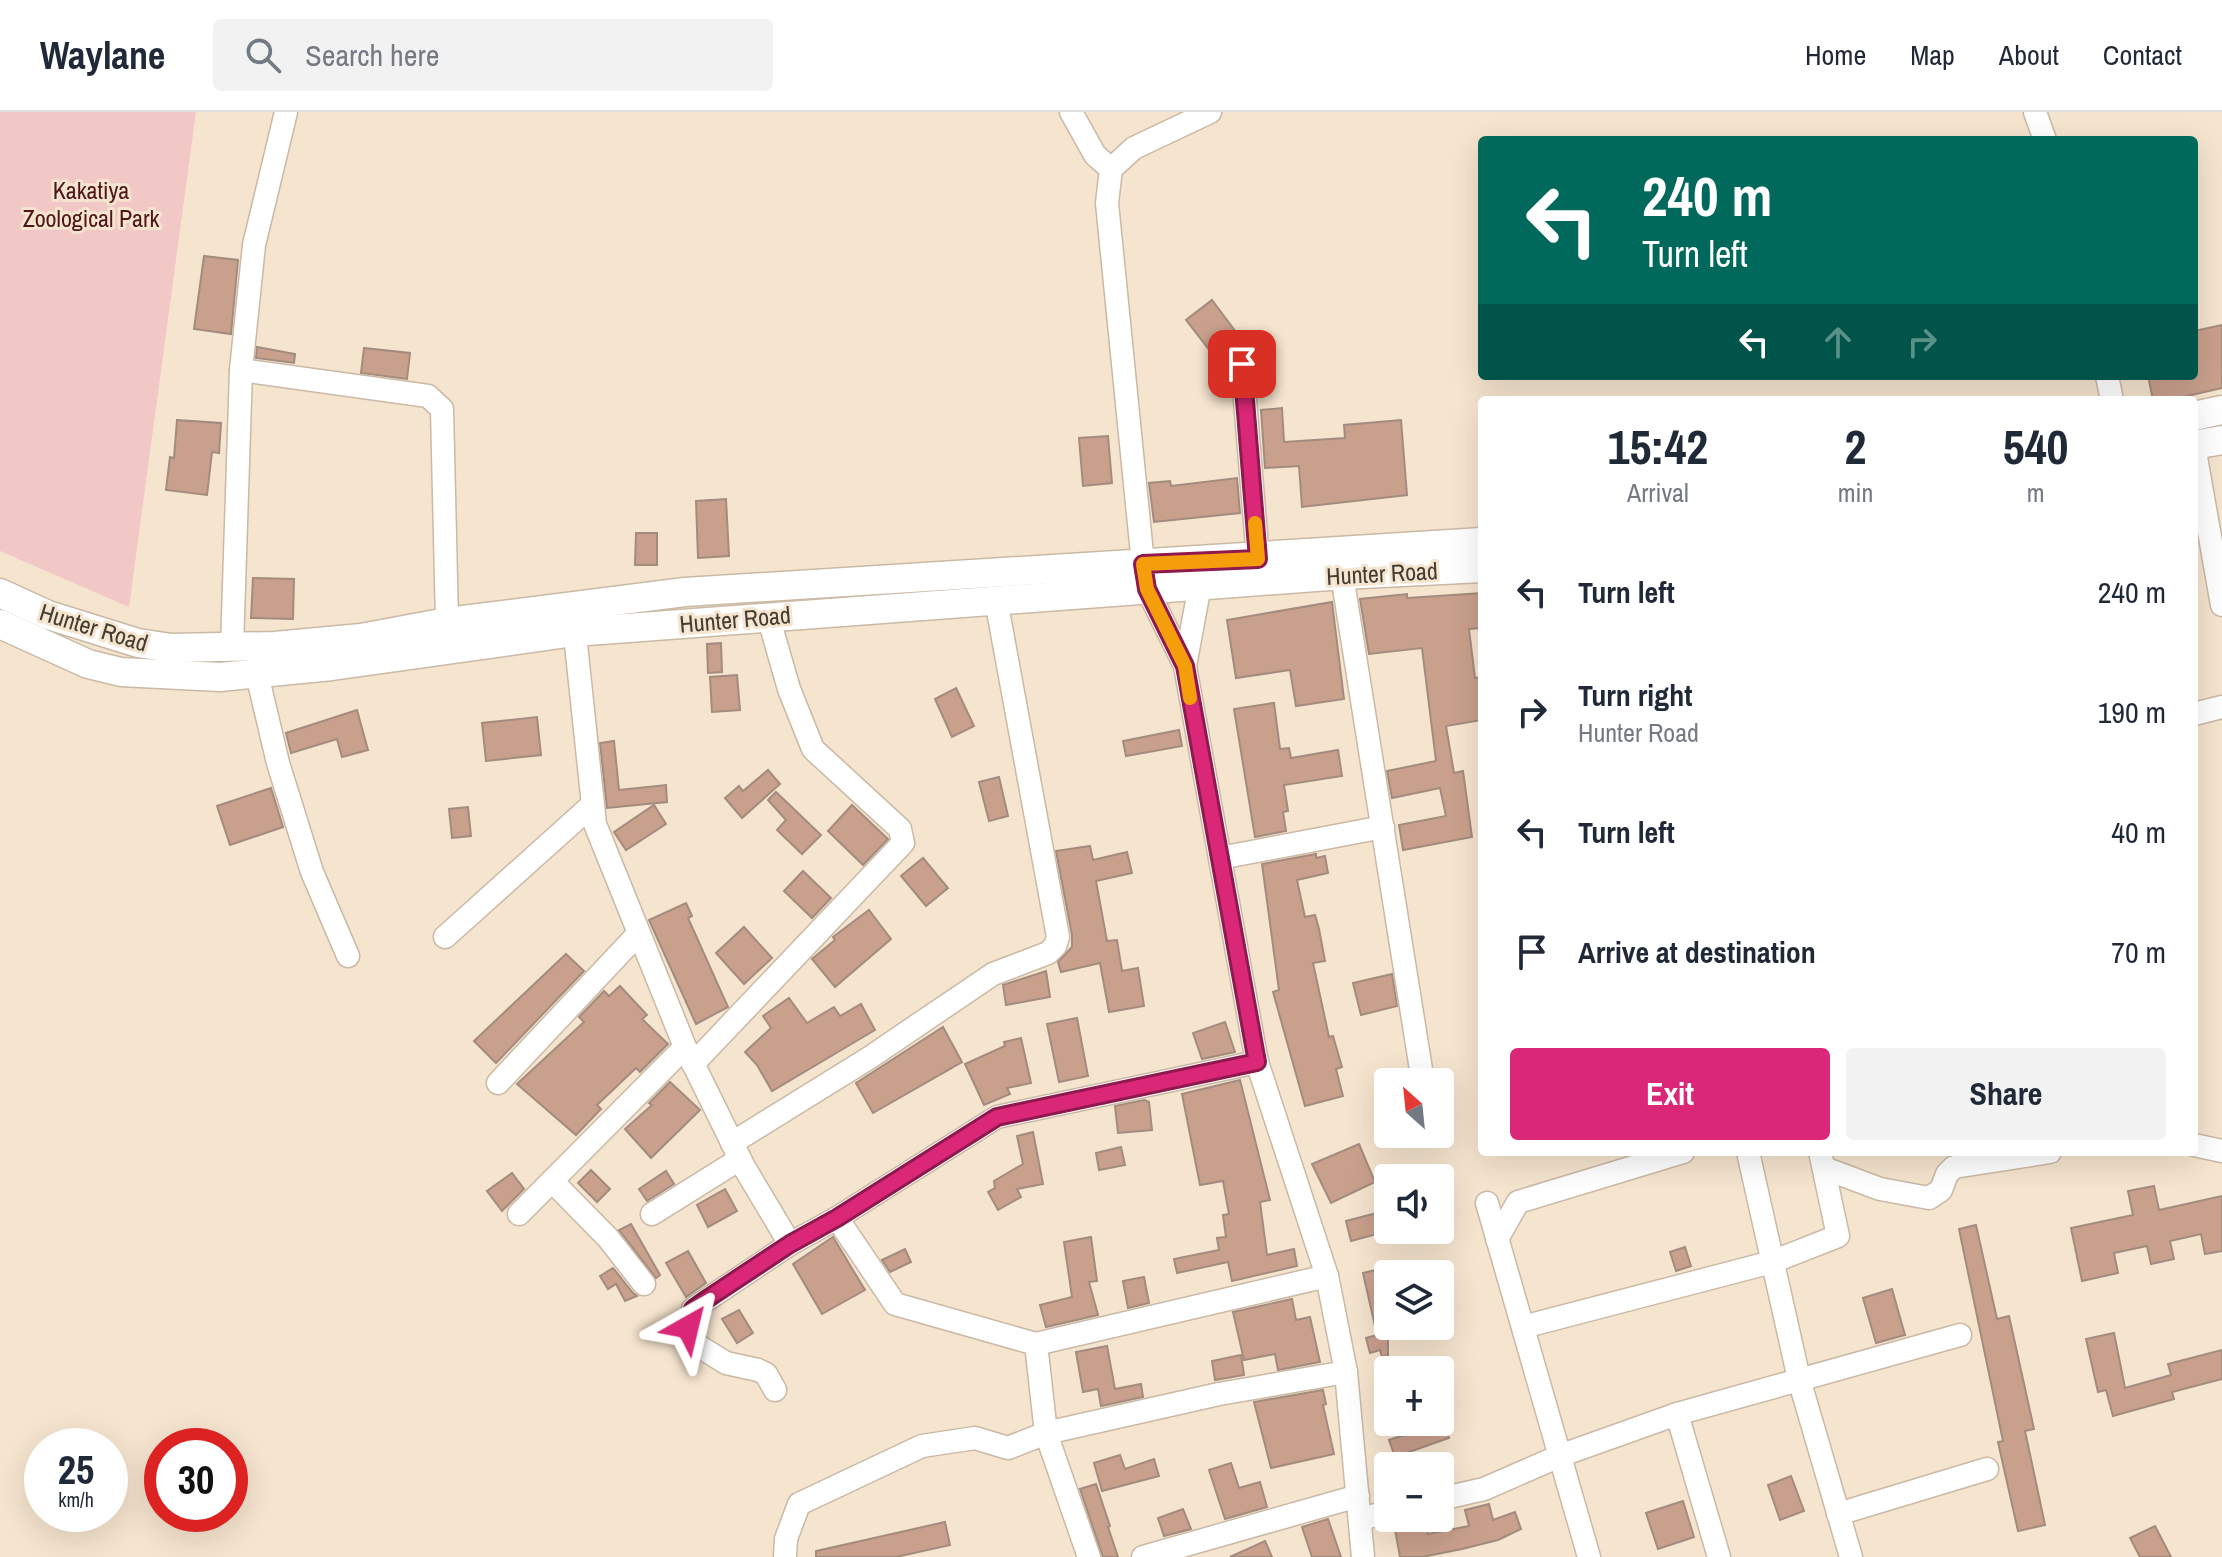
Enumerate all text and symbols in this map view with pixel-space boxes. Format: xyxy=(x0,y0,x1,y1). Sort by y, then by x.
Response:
search box xyxy=(213,19,773,91)
text: Waylane xyxy=(40,30,165,81)
icon: search xyxy=(241,33,285,77)
text: Search here xyxy=(305,35,439,75)
text: Home xyxy=(1805,36,1866,74)
text: Map xyxy=(1910,36,1955,74)
text: About xyxy=(1999,36,2059,74)
text: Contact xyxy=(2103,36,2182,74)
text: 240 m xyxy=(1642,158,1772,233)
icon: left xyxy=(1510,168,1614,272)
park label: Kakatiya Zoological Park xyxy=(23,174,160,234)
text: Turn left xyxy=(1642,230,1748,278)
icon: left xyxy=(1732,320,1776,364)
icon: ahead xyxy=(1816,320,1860,364)
icon: right xyxy=(1900,320,1944,364)
pin xyxy=(1208,330,1276,398)
icon: arrive xyxy=(1220,342,1264,386)
text: 15:42 xyxy=(1608,414,1708,479)
text: 2 xyxy=(1845,414,1866,479)
text: 540 xyxy=(2003,414,2068,479)
text: Arrival xyxy=(1627,475,1689,510)
text: min xyxy=(1838,475,1873,510)
text: m xyxy=(2027,475,2045,510)
street label: Hunter Road xyxy=(1325,554,1439,592)
icon: left xyxy=(1510,570,1554,614)
text: Turn left xyxy=(1578,572,1675,612)
text: 240 m xyxy=(2098,572,2166,612)
street label: Hunter Road xyxy=(36,595,152,659)
street label: Hunter Road xyxy=(678,598,792,640)
text: Turn right xyxy=(1578,675,1692,715)
icon: right xyxy=(1510,690,1554,734)
text: 190 m xyxy=(2098,692,2166,732)
text: Hunter Road xyxy=(1578,715,1699,750)
icon: left xyxy=(1510,810,1554,854)
text: Turn left xyxy=(1578,812,1675,852)
text: 40 m xyxy=(2111,812,2166,852)
icon: arrive xyxy=(1510,930,1554,974)
text: Arrive at destination xyxy=(1578,932,1816,972)
text: 70 m xyxy=(2111,932,2166,972)
button: Exit xyxy=(1510,1048,1830,1140)
button: Share xyxy=(1846,1048,2166,1140)
north arrow xyxy=(1374,1068,1454,1148)
map controls xyxy=(1374,1068,1454,1532)
button: sound xyxy=(1374,1164,1454,1244)
button: layers xyxy=(1374,1260,1454,1340)
position arrow xyxy=(646,1285,730,1369)
button: + xyxy=(1374,1356,1454,1436)
speed limit sign: 30 xyxy=(144,1428,248,1532)
text: 25 xyxy=(58,1443,94,1496)
button: − xyxy=(1374,1452,1454,1532)
text: km/h xyxy=(58,1486,94,1513)

